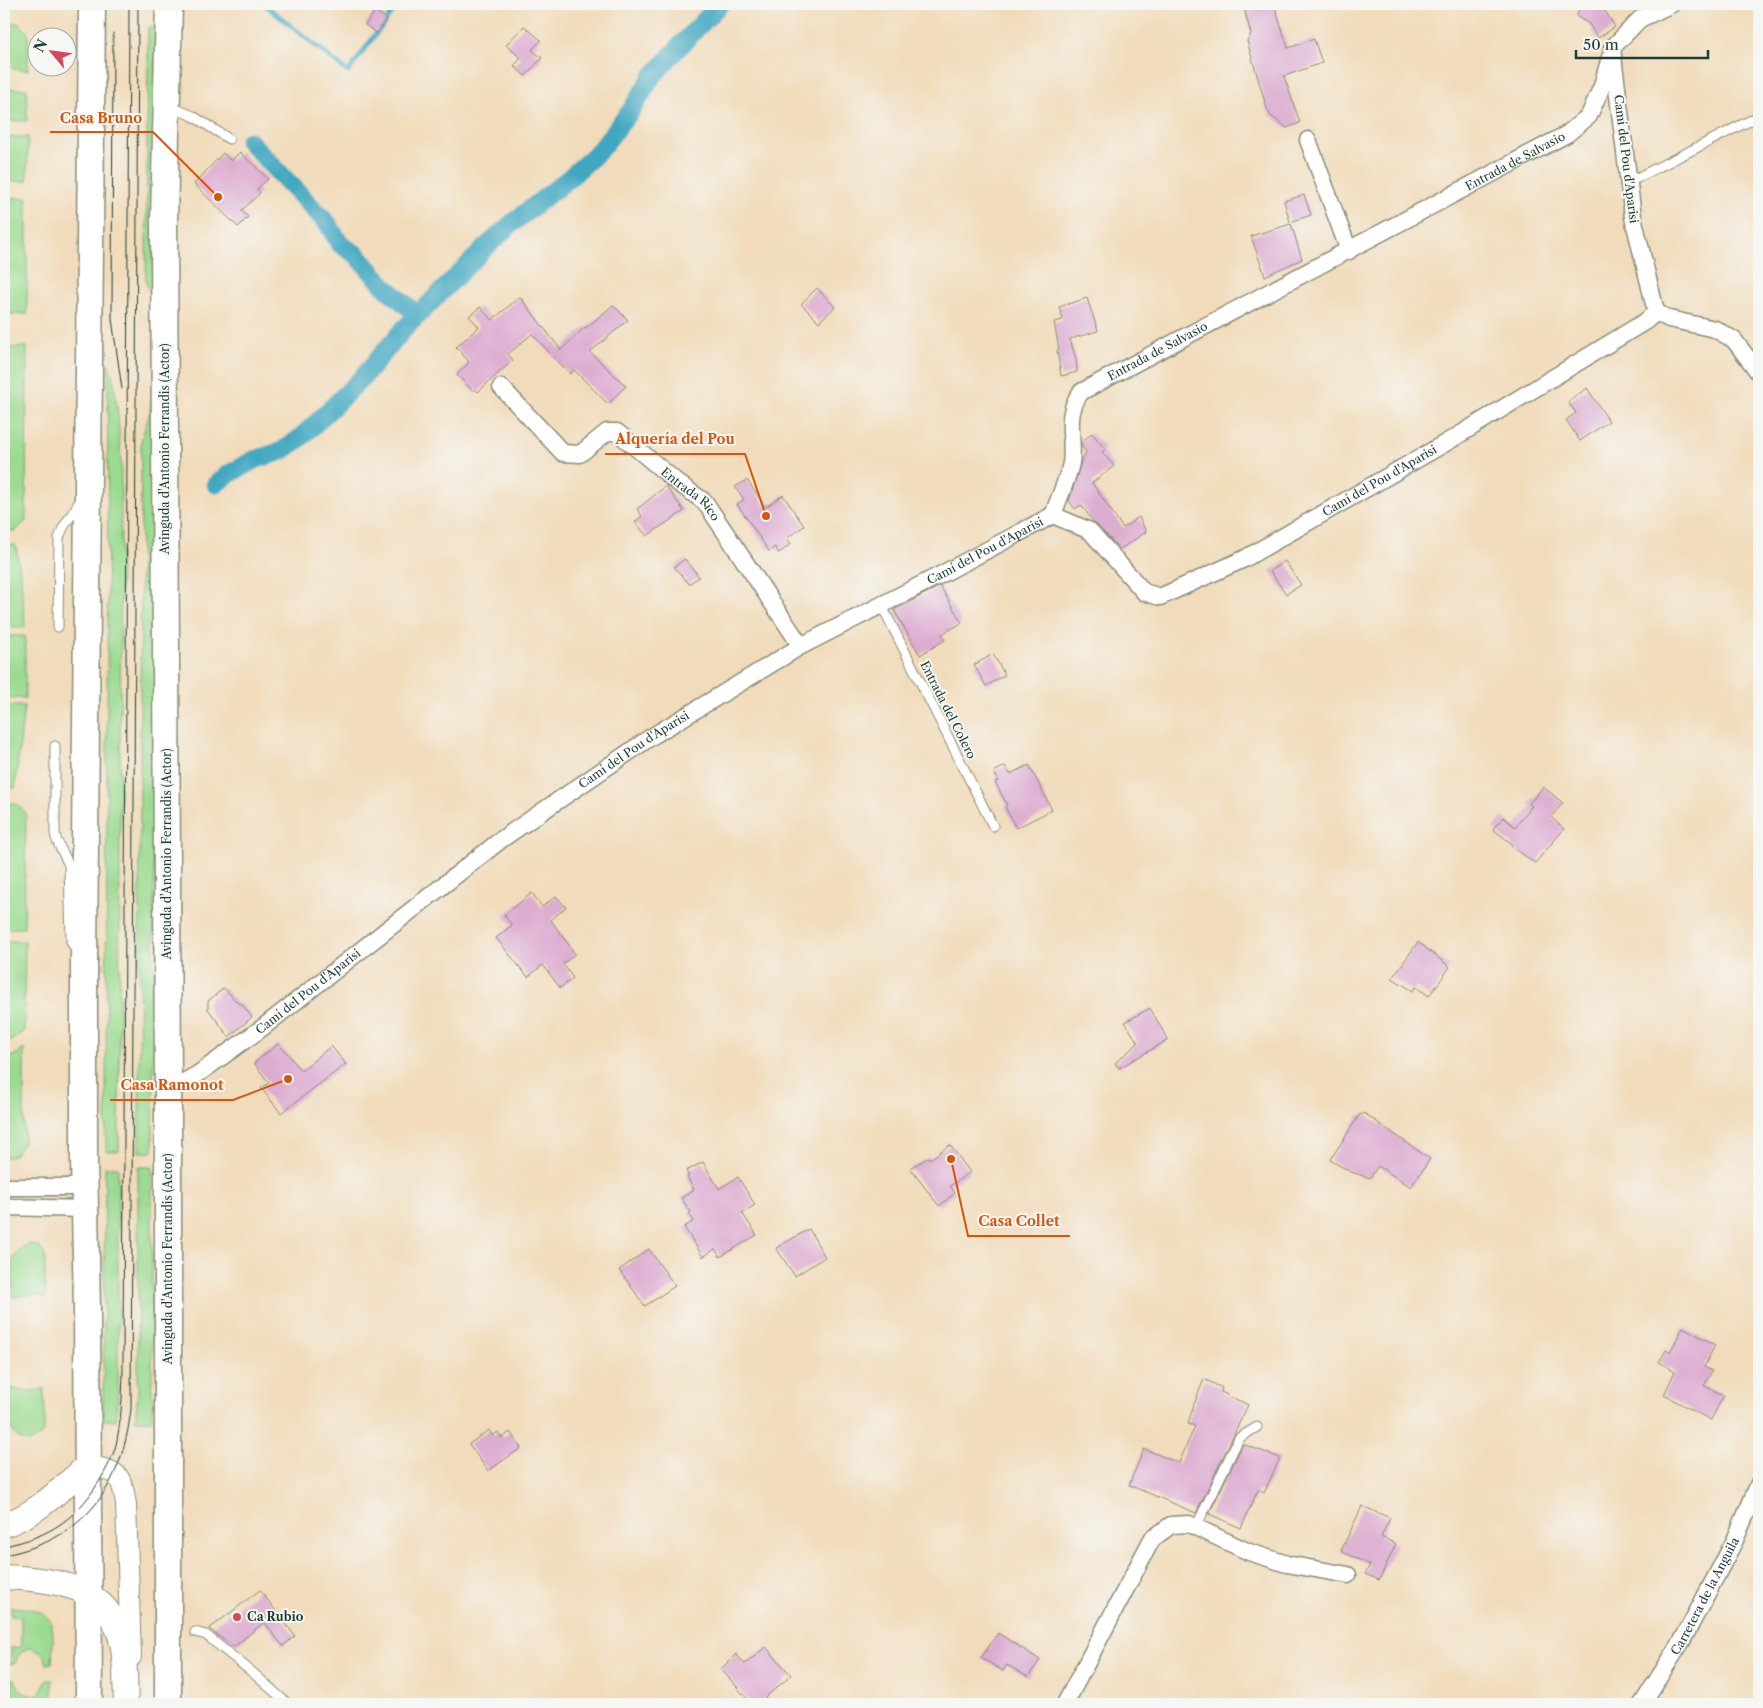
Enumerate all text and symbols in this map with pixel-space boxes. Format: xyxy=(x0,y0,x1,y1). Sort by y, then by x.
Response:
north arrow xyxy=(28,28,78,78)
scale bar xyxy=(1576,28,1708,60)
text: 50 m xyxy=(1583,35,1619,54)
text: N xyxy=(30,36,51,55)
street label: Camí del Pou d'Aparisi xyxy=(1611,94,1642,224)
callout: Casa Bruno xyxy=(50,103,153,132)
text: Casa Bruno xyxy=(60,109,142,127)
street label: Entrada de Salvasio xyxy=(1463,128,1568,194)
street label: Entrada de Salvasio xyxy=(1105,318,1210,384)
street label: Avinguda d'Antonio Ferrandis (Actor) xyxy=(157,343,172,556)
callout: Alquería del Pou xyxy=(605,425,745,454)
text: Alquería del Pou xyxy=(614,430,735,448)
street label: Camí del Pou d'Aparisi xyxy=(1319,441,1439,519)
street label: Entrada Rico xyxy=(658,464,723,523)
street label: Camí del Pou d'Aparisi xyxy=(924,513,1046,587)
street label: Entrada del Colero xyxy=(917,658,980,761)
street label: Camí del Pou d'Aparisi xyxy=(575,707,692,791)
street label: Avinguda d'Antonio Ferrandis (Actor) xyxy=(159,748,174,961)
street label: Camí del Pou d'Aparisi xyxy=(252,945,364,1037)
callout: Casa Ramonot xyxy=(110,1071,233,1100)
text: Casa Ramonot xyxy=(120,1076,224,1094)
street label: Avinguda d'Antonio Ferrandis (Actor) xyxy=(160,1153,175,1366)
callout: Casa Collet xyxy=(968,1207,1070,1236)
text: Casa Collet xyxy=(978,1212,1060,1230)
street label: Carretera de la Anguila xyxy=(1667,1534,1742,1658)
place label: Ca Rubio xyxy=(247,1609,304,1624)
marker: Ca Rubio xyxy=(231,1611,243,1623)

